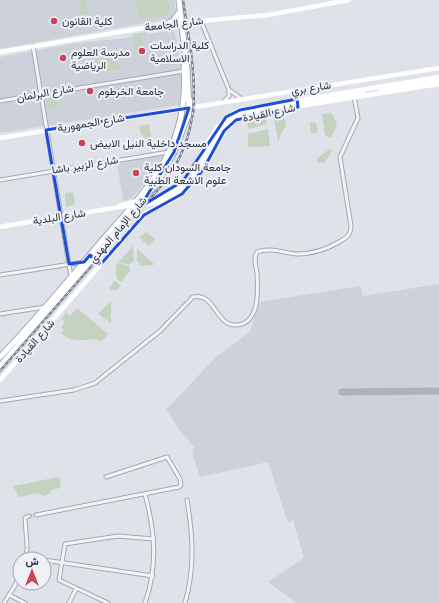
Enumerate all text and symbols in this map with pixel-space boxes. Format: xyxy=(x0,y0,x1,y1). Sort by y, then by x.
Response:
street label: شارع الجامعة xyxy=(144,13,204,35)
place label: كلية القانون xyxy=(62,14,113,29)
marker: كلية القانون xyxy=(49,16,59,26)
place label: كلية الدراسات الاسلامية xyxy=(150,38,209,66)
place label: مدرسة العلوم الرياضية xyxy=(71,45,130,73)
marker: كلية الدراسات الاسلامية xyxy=(137,46,147,56)
marker: مدرسة العلوم الرياضية xyxy=(58,53,68,63)
street label: شارع بري xyxy=(290,77,333,101)
street label: شارع البرلمان xyxy=(15,81,75,105)
place label: جامعة الخرطوم xyxy=(98,84,164,99)
marker: جامعة الخرطوم xyxy=(85,86,95,96)
street label: شارع القيادة xyxy=(241,100,297,126)
street label: شارع الجمهورية xyxy=(56,110,126,136)
place label: مسجد داخلية النيل الابيض xyxy=(90,136,207,151)
marker: مسجد داخلية النيل الابيض xyxy=(77,138,87,148)
street label: شارع الزبير باشا xyxy=(51,152,120,178)
place label: جامعة السودان كلية علوم الاشعة الطبية xyxy=(144,160,231,188)
marker: جامعة السودان كلية علوم الاشعة الطبية xyxy=(131,168,141,178)
street label: شارع الإمام المهدي xyxy=(86,193,152,268)
street label: شارع البلدية xyxy=(32,205,87,229)
street label: شارع القيادة xyxy=(12,316,58,366)
north arrow xyxy=(12,551,52,591)
text: ش xyxy=(25,554,39,569)

